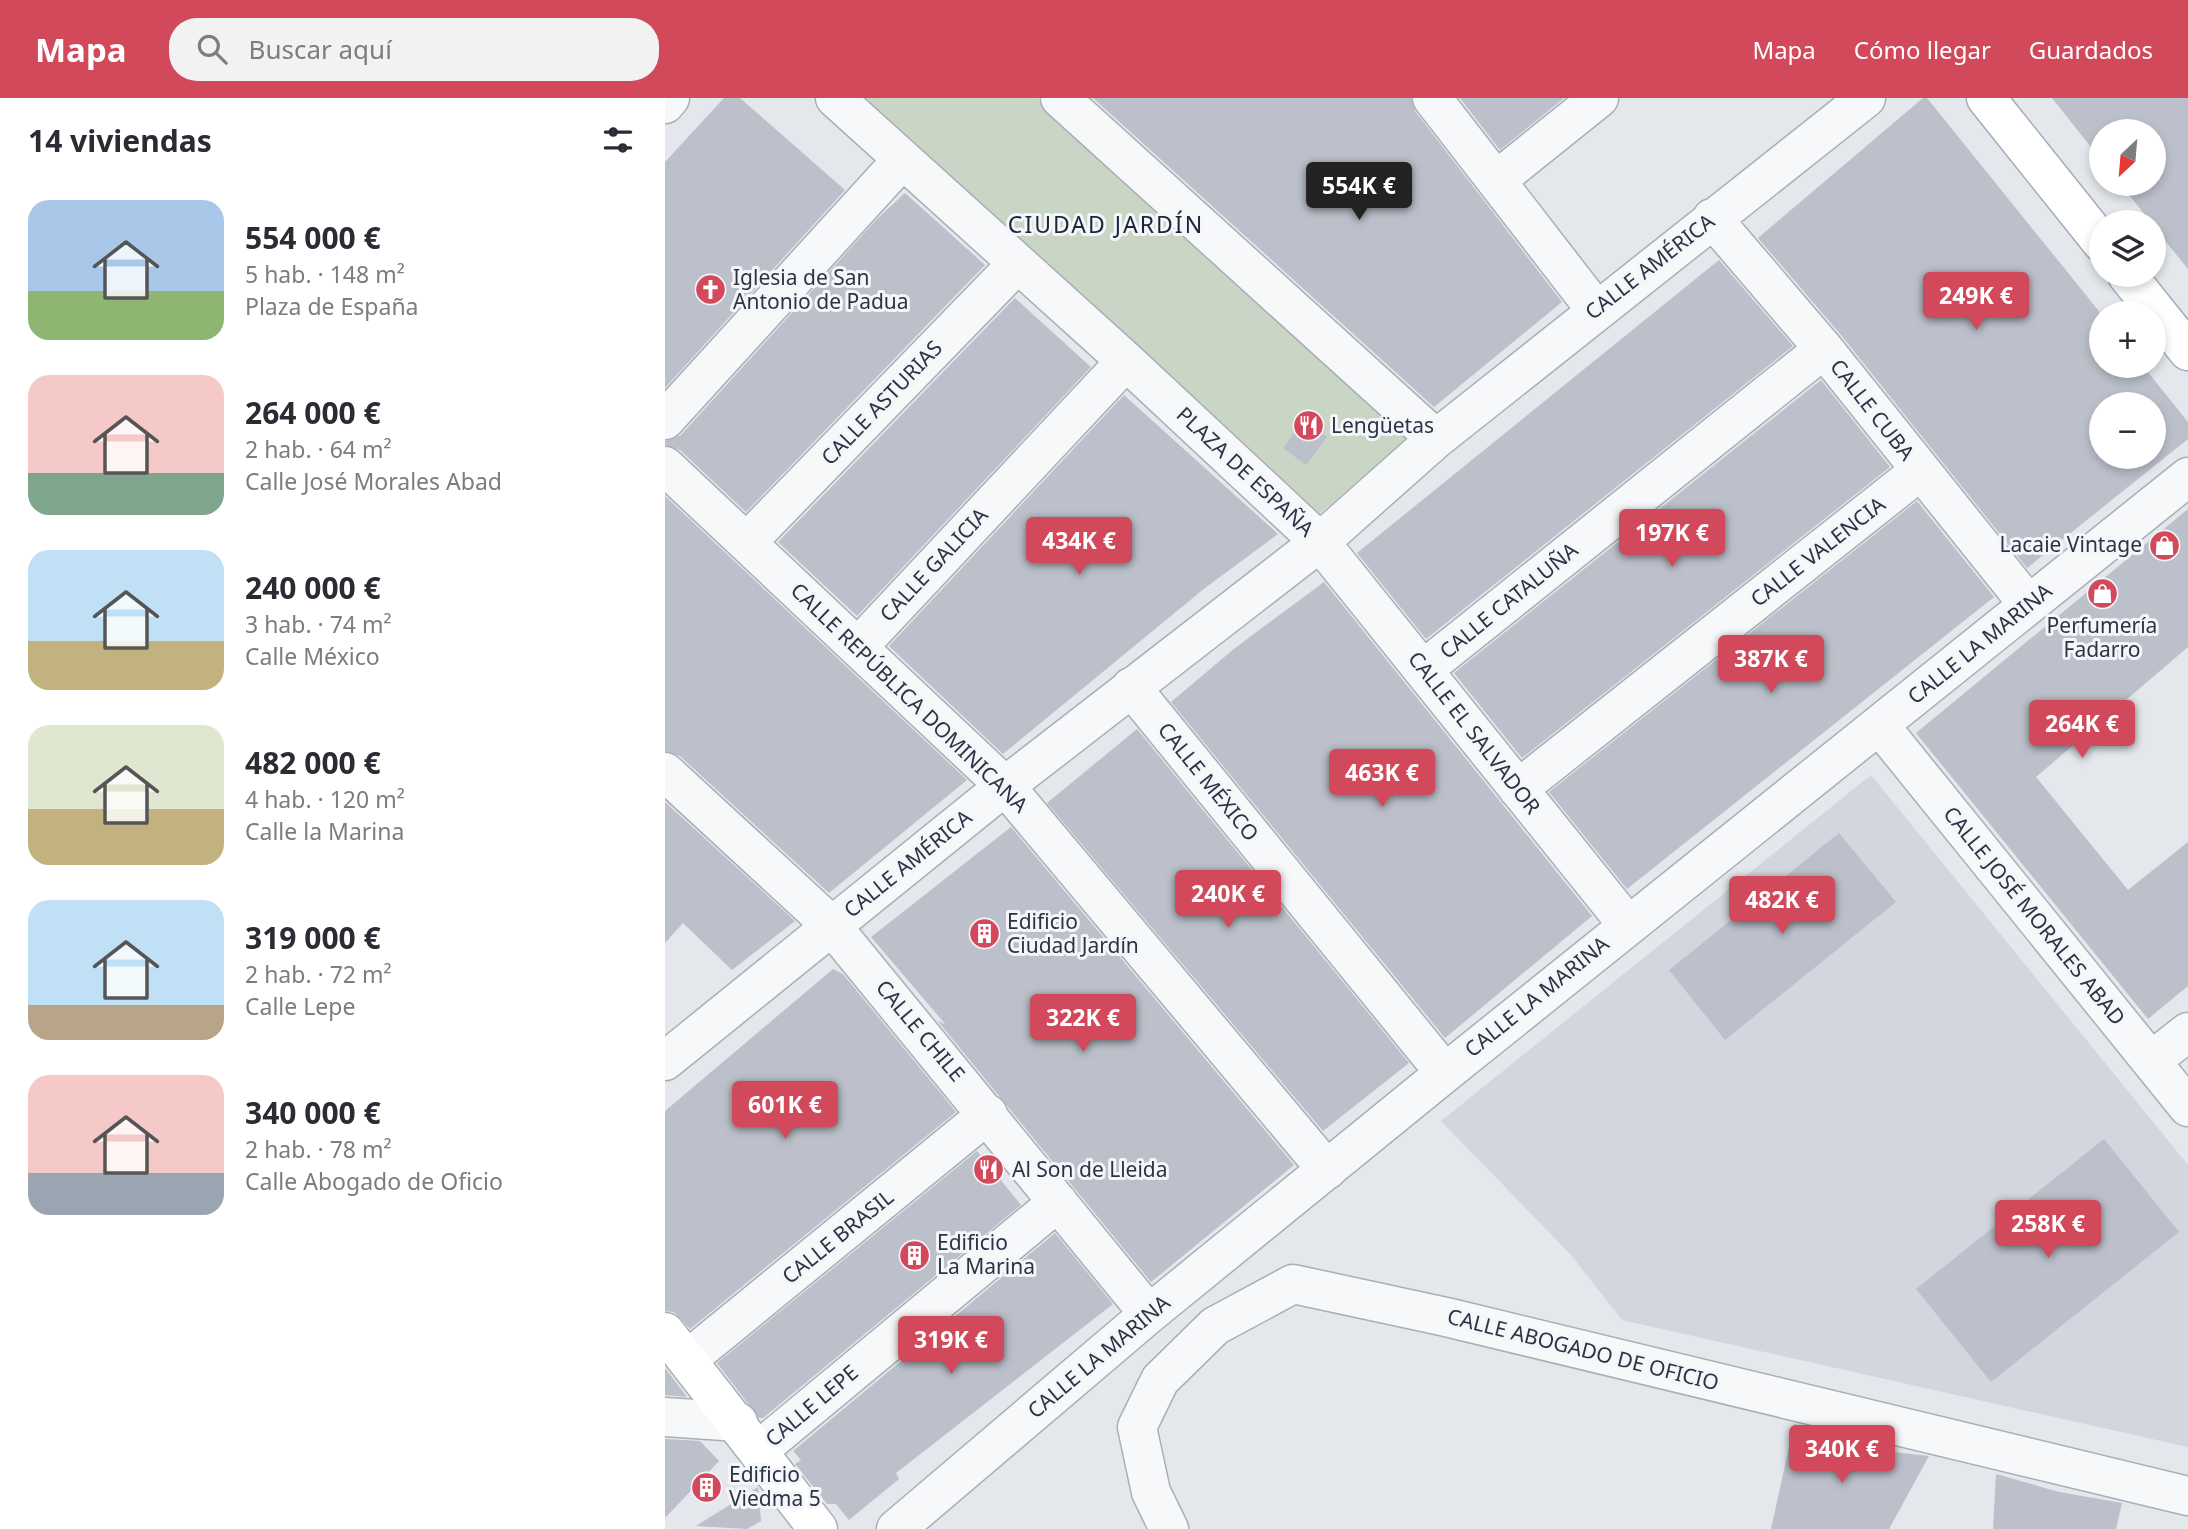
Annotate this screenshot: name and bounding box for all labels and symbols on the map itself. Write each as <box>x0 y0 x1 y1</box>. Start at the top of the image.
north arrow <box>2089 119 2167 196</box>
pin: 554K € <box>1302 162 1416 222</box>
street label: CALLE AMÉRICA <box>1579 207 1720 326</box>
district label: CIUDAD JARDÍN <box>1008 208 1204 240</box>
place label: Iglesia de San Antonio de Padua <box>733 263 909 315</box>
pin: 249K € <box>1919 272 2033 332</box>
church icon: Iglesia de San Antonio de Padua <box>693 273 727 307</box>
street label: CALLE ASTURIAS <box>815 334 948 471</box>
street label: CALLE CUBA <box>1824 353 1922 466</box>
street label: PLAZA DE ESPAÑA <box>1171 400 1321 543</box>
restaurant icon: Lengüetas <box>1291 409 1325 443</box>
place label: Lengüetas <box>1331 411 1434 439</box>
street label: CALLE VALENCIA <box>1744 490 1891 613</box>
street label: CALLE GALICIA <box>873 501 994 627</box>
pin: 197K € <box>1615 510 1729 569</box>
pin: 434K € <box>1022 518 1136 577</box>
shop icon: Lacaie Vintage <box>2148 528 2182 562</box>
place label: Lacaie Vintage <box>2000 530 2142 558</box>
street label: CALLE CATALUÑA <box>1433 535 1584 665</box>
street label: CALLE REPÚBLICA DOMINICANA <box>785 576 1035 819</box>
street label: CALLE LA MARINA <box>1901 576 2058 710</box>
shop icon: Perfumería Fadarro <box>2085 577 2119 611</box>
place label: Perfumería Fadarro <box>2047 611 2157 663</box>
pin: 387K € <box>1714 636 1828 695</box>
street label: CALLE EL SALVADOR <box>1402 645 1547 820</box>
pin: 264K € <box>2025 700 2139 760</box>
street label: CALLE MÉXICO <box>1152 716 1265 847</box>
pin: 463K € <box>1325 750 1439 809</box>
street label: CALLE JOSÉ MORALES ABAD <box>1938 800 2132 1031</box>
street label: CALLE AMÉRICA <box>838 803 978 923</box>
pin: 240K € <box>1171 870 1285 930</box>
pin: 482K € <box>1725 876 1839 936</box>
place label: Edificio Ciudad Jardín <box>1007 907 1139 959</box>
building icon: Edificio Ciudad Jardín <box>967 917 1001 951</box>
street label: CALLE LA MARINA <box>1458 929 1615 1063</box>
street label: CALLE CHILE <box>870 974 971 1087</box>
pin: 322K € <box>1026 995 1140 1054</box>
pin: 601K € <box>728 1082 842 1141</box>
restaurant icon: Al Son de Lleida <box>972 1153 1006 1187</box>
place label: Al Son de Lleida <box>1012 1155 1168 1183</box>
street label: CALLE BRASIL <box>776 1183 899 1290</box>
pin: 258K € <box>1991 1200 2105 1260</box>
place label: Edificio La Marina <box>937 1228 1035 1280</box>
building icon: Edificio La Marina <box>897 1238 931 1272</box>
street label: CALLE LA MARINA <box>1021 1288 1176 1424</box>
street label: CALLE ABOGADO DE OFICIO <box>1445 1302 1722 1396</box>
pin: 319K € <box>894 1316 1008 1376</box>
street label: CALLE LEPE <box>759 1358 864 1452</box>
pin: 340K € <box>1785 1426 1899 1485</box>
place label: Edificio Viedma 5 <box>729 1460 821 1512</box>
building icon: Edificio Viedma 5 <box>689 1470 723 1504</box>

